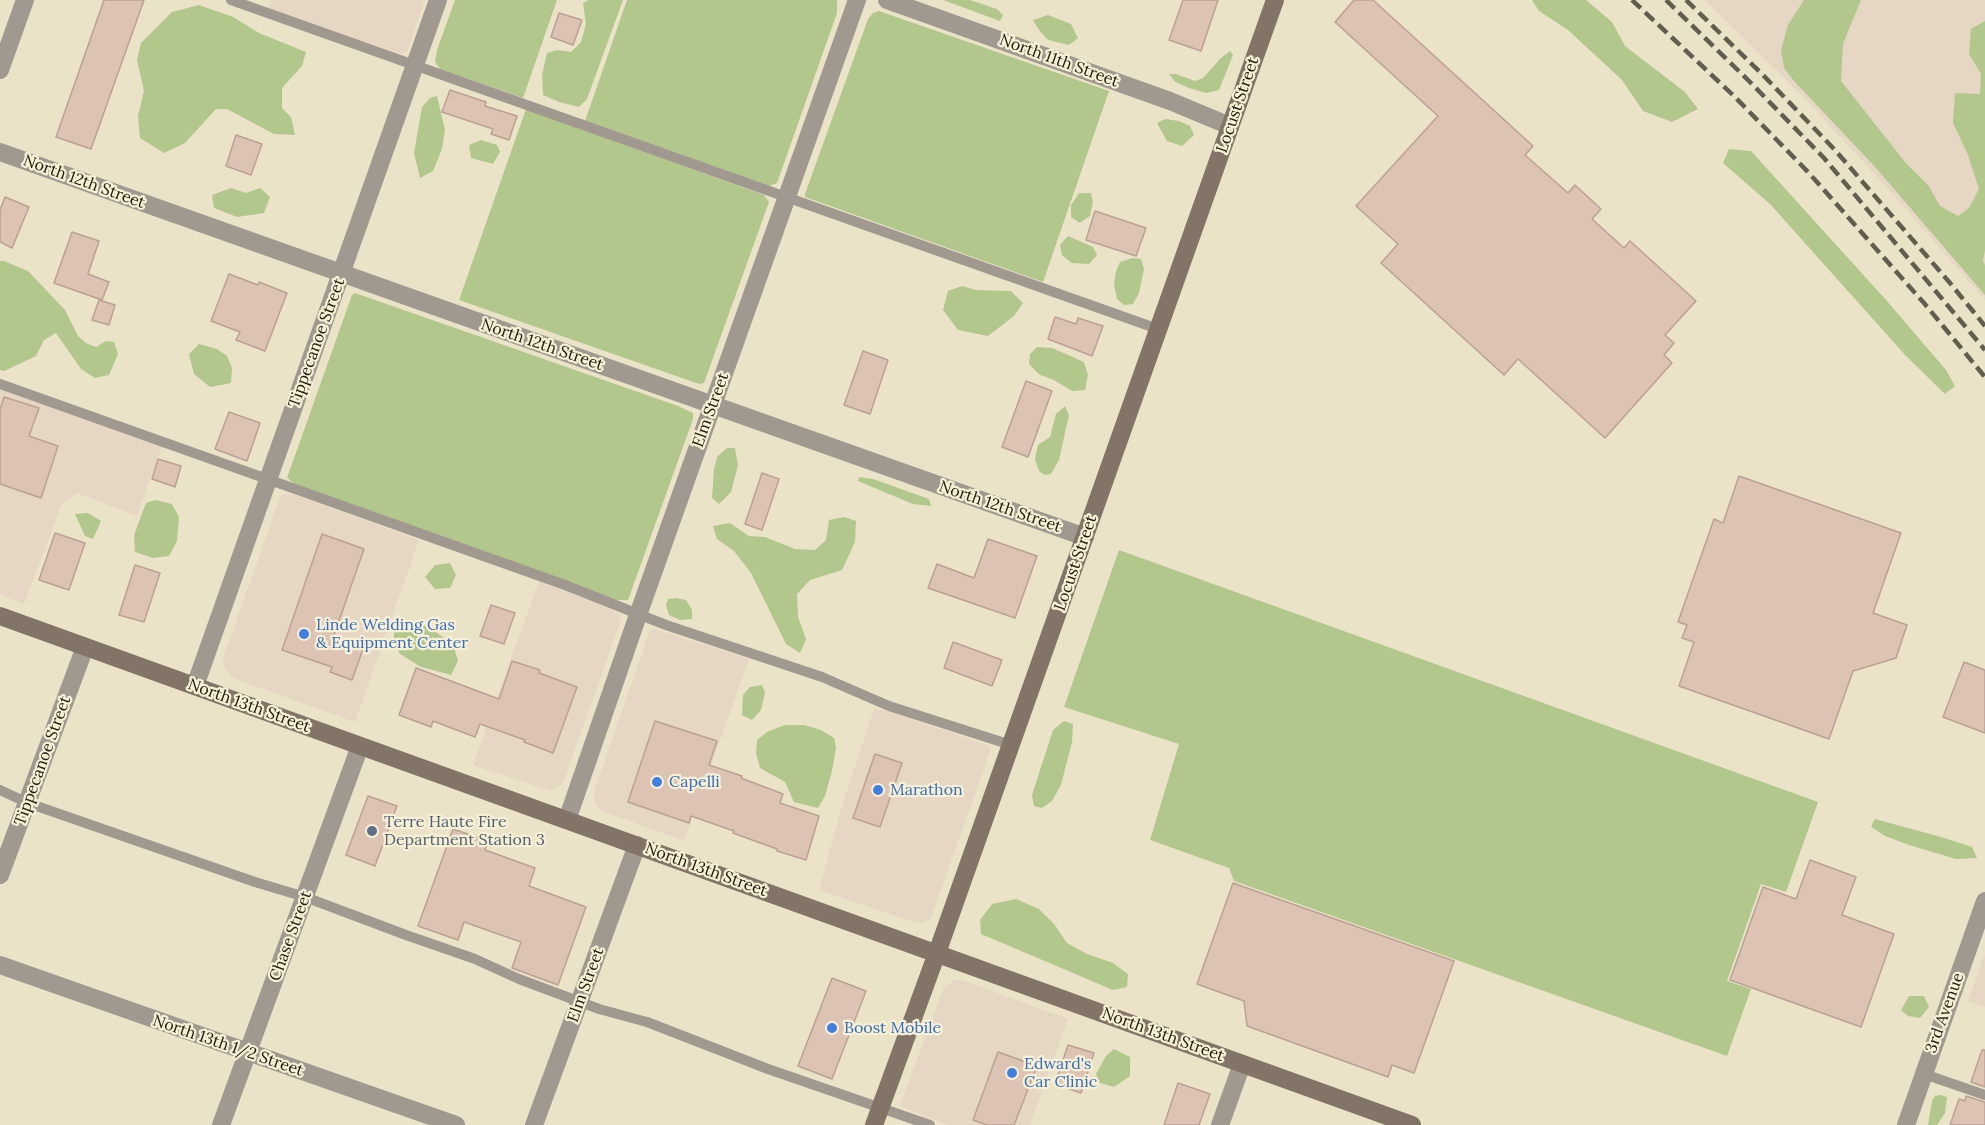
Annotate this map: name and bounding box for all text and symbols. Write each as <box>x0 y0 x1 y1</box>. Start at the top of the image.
street label: North 11th Street <box>997 31 1121 91</box>
street label: Locust Street <box>1213 55 1263 155</box>
street label: North 12th Street <box>20 151 148 213</box>
street label: Tippecanoe Street <box>285 276 349 410</box>
street label: North 12th Street <box>478 315 606 375</box>
street label: Elm Street <box>689 370 733 450</box>
street label: North 12th Street <box>936 477 1064 537</box>
street label: Locust Street <box>1051 513 1101 613</box>
place label: Linde Welding Gas & Equipment Center <box>316 615 468 653</box>
marker: Linde Welding Gas & Equipment Center <box>297 627 311 641</box>
street label: North 13th Street <box>185 675 313 737</box>
street label: Tippecanoe Street <box>11 694 75 828</box>
place label: Capelli <box>669 772 720 792</box>
marker: Capelli <box>650 775 664 789</box>
place label: Marathon <box>890 780 963 800</box>
marker: Marathon <box>871 783 885 797</box>
place label: Terre Haute Fire Department Station 3 <box>384 812 545 850</box>
marker: Terre Haute Fire Department Station 3 <box>365 824 379 838</box>
street label: North 13th Street <box>642 839 770 901</box>
street label: Chase Street <box>266 888 316 984</box>
street label: Elm Street <box>564 945 608 1025</box>
street label: 3rd Avenue <box>1922 970 1968 1056</box>
street label: North 13th Street <box>1099 1004 1227 1066</box>
street label: North 13th 1/2 Street <box>150 1011 306 1081</box>
place label: Boost Mobile <box>844 1018 941 1038</box>
marker: Boost Mobile <box>825 1021 839 1035</box>
place label: Edward's Car Clinic <box>1024 1054 1097 1092</box>
marker: Edward's Car Clinic <box>1005 1066 1019 1080</box>

